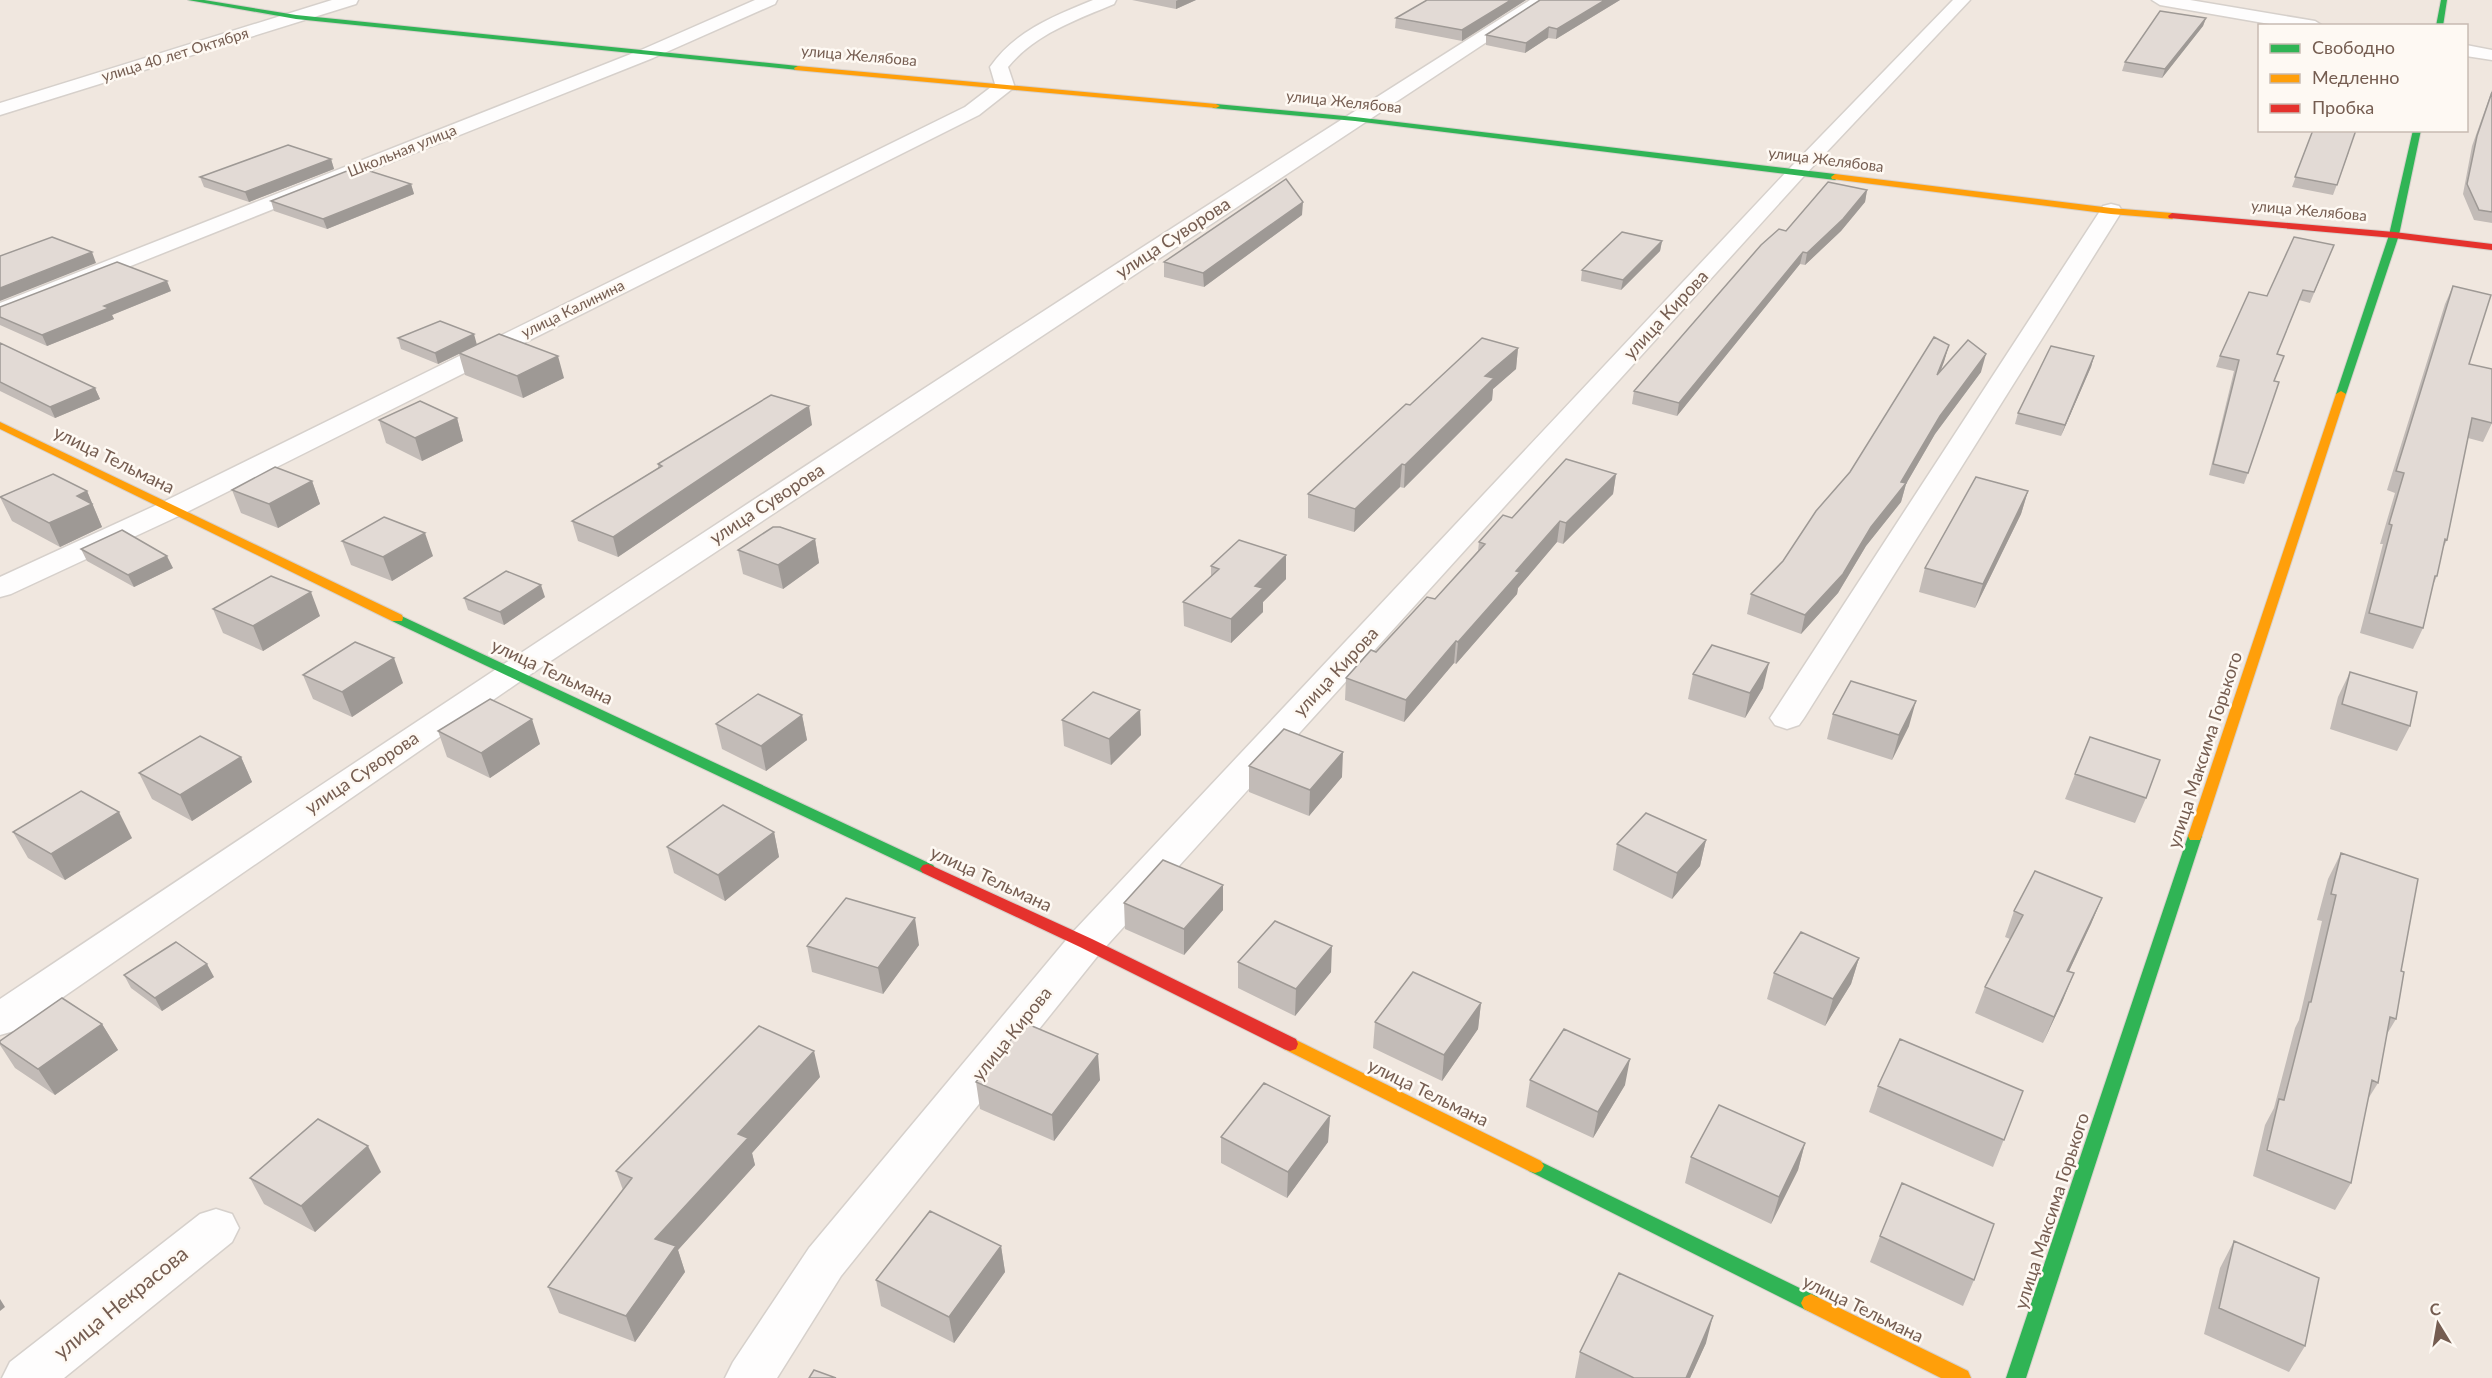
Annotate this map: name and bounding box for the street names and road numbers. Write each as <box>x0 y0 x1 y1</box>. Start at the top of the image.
street label: улица 40 лет Октября <box>99 23 250 85</box>
street label: улица Желябова <box>800 41 918 69</box>
street label: улица Желябова <box>1285 86 1403 116</box>
street label: Школьная улица <box>345 120 459 180</box>
street label: улица Желябова <box>1767 143 1885 175</box>
street label: улица Суворова <box>1111 192 1234 282</box>
street label: улица Желябова <box>2250 196 2368 224</box>
street label: улица Кирова <box>1618 265 1712 364</box>
street label: улица Калинина <box>518 275 627 341</box>
street label: улица Тельмана <box>50 420 178 498</box>
street label: улица Суворова <box>705 458 828 548</box>
street label: улица Кирова <box>1288 622 1382 721</box>
street label: улица Тельмана <box>488 633 617 709</box>
street label: улица Максима Горького <box>2162 649 2246 851</box>
street label: улица Суворова <box>301 726 422 818</box>
street label: улица Тельмана <box>927 840 1056 916</box>
street label: улица Кирова <box>967 982 1056 1085</box>
street label: улица Тельмана <box>1364 1053 1492 1131</box>
street label: улица Максима Горького <box>2009 1110 2093 1312</box>
street label: улица Некрасова <box>48 1240 192 1364</box>
street label: улица Тельмана <box>1799 1269 1927 1347</box>

